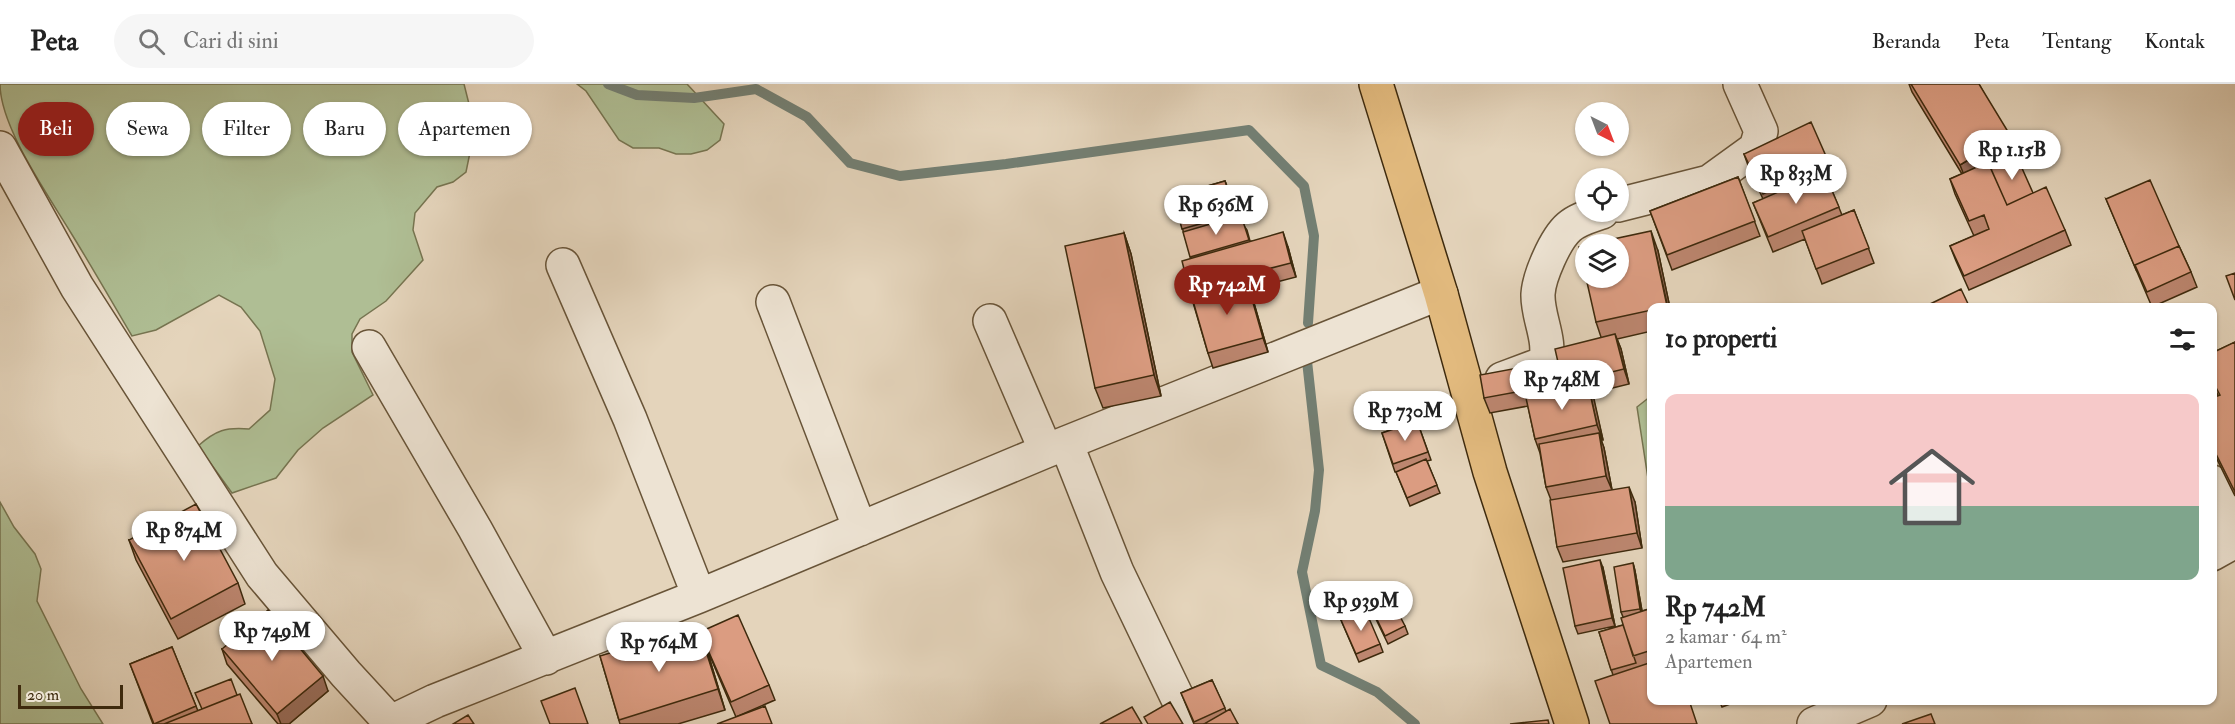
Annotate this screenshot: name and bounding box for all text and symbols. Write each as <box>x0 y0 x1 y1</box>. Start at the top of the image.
search box <box>114 14 534 68</box>
text: Peta <box>30 24 78 59</box>
icon: search <box>135 25 168 58</box>
text: Cari di sini <box>183 27 279 55</box>
text: Beranda <box>1872 28 1940 55</box>
text: Peta <box>1973 28 2009 55</box>
text: Tentang <box>2042 28 2111 55</box>
text: Kontak <box>2144 28 2205 55</box>
chip: Beli <box>18 102 94 156</box>
chip: Sewa <box>106 102 190 156</box>
chip: Filter <box>202 102 291 156</box>
chip: Baru <box>303 102 386 156</box>
chip: Apartemen <box>398 102 532 156</box>
north arrow <box>1575 102 1629 156</box>
map controls <box>1575 102 1629 288</box>
pin: Rp 1.15B <box>1950 130 2074 181</box>
text: Rp 1.15B <box>1978 137 2046 162</box>
pin: Rp 833M <box>1741 154 1851 205</box>
text: Rp 833M <box>1760 161 1832 186</box>
button: locate <box>1575 168 1629 222</box>
pin: Rp 636M <box>1161 185 1271 236</box>
text: Rp 636M <box>1178 192 1254 217</box>
button: layers <box>1575 234 1629 288</box>
pin: Rp 742M <box>1172 265 1282 316</box>
text: Rp 742M <box>1188 272 1266 297</box>
text: 10 properti <box>1665 323 1777 355</box>
icon: filters <box>2166 323 2199 356</box>
pin: Rp 748M <box>1507 360 1617 411</box>
text: Rp 748M <box>1524 367 1600 392</box>
pin: Rp 730M <box>1350 391 1460 442</box>
text: Rp 730M <box>1367 398 1443 423</box>
icon: home <box>1878 433 1986 541</box>
pin: Rp 874M <box>129 511 239 562</box>
text: Rp 874M <box>146 518 222 543</box>
pin: Rp 939M <box>1306 581 1416 632</box>
text: Rp 939M <box>1323 588 1399 613</box>
text: Rp 742M <box>1665 592 1766 624</box>
pin: Rp 749M <box>217 611 327 662</box>
text: Rp 749M <box>233 618 311 643</box>
pin: Rp 764M <box>604 622 714 673</box>
text: 2 kamar · 64 m² <box>1665 624 1787 649</box>
text: Rp 764M <box>620 629 698 654</box>
text: Apartemen <box>1665 649 1752 674</box>
scale bar <box>18 682 123 710</box>
text: 20 m <box>27 685 59 705</box>

